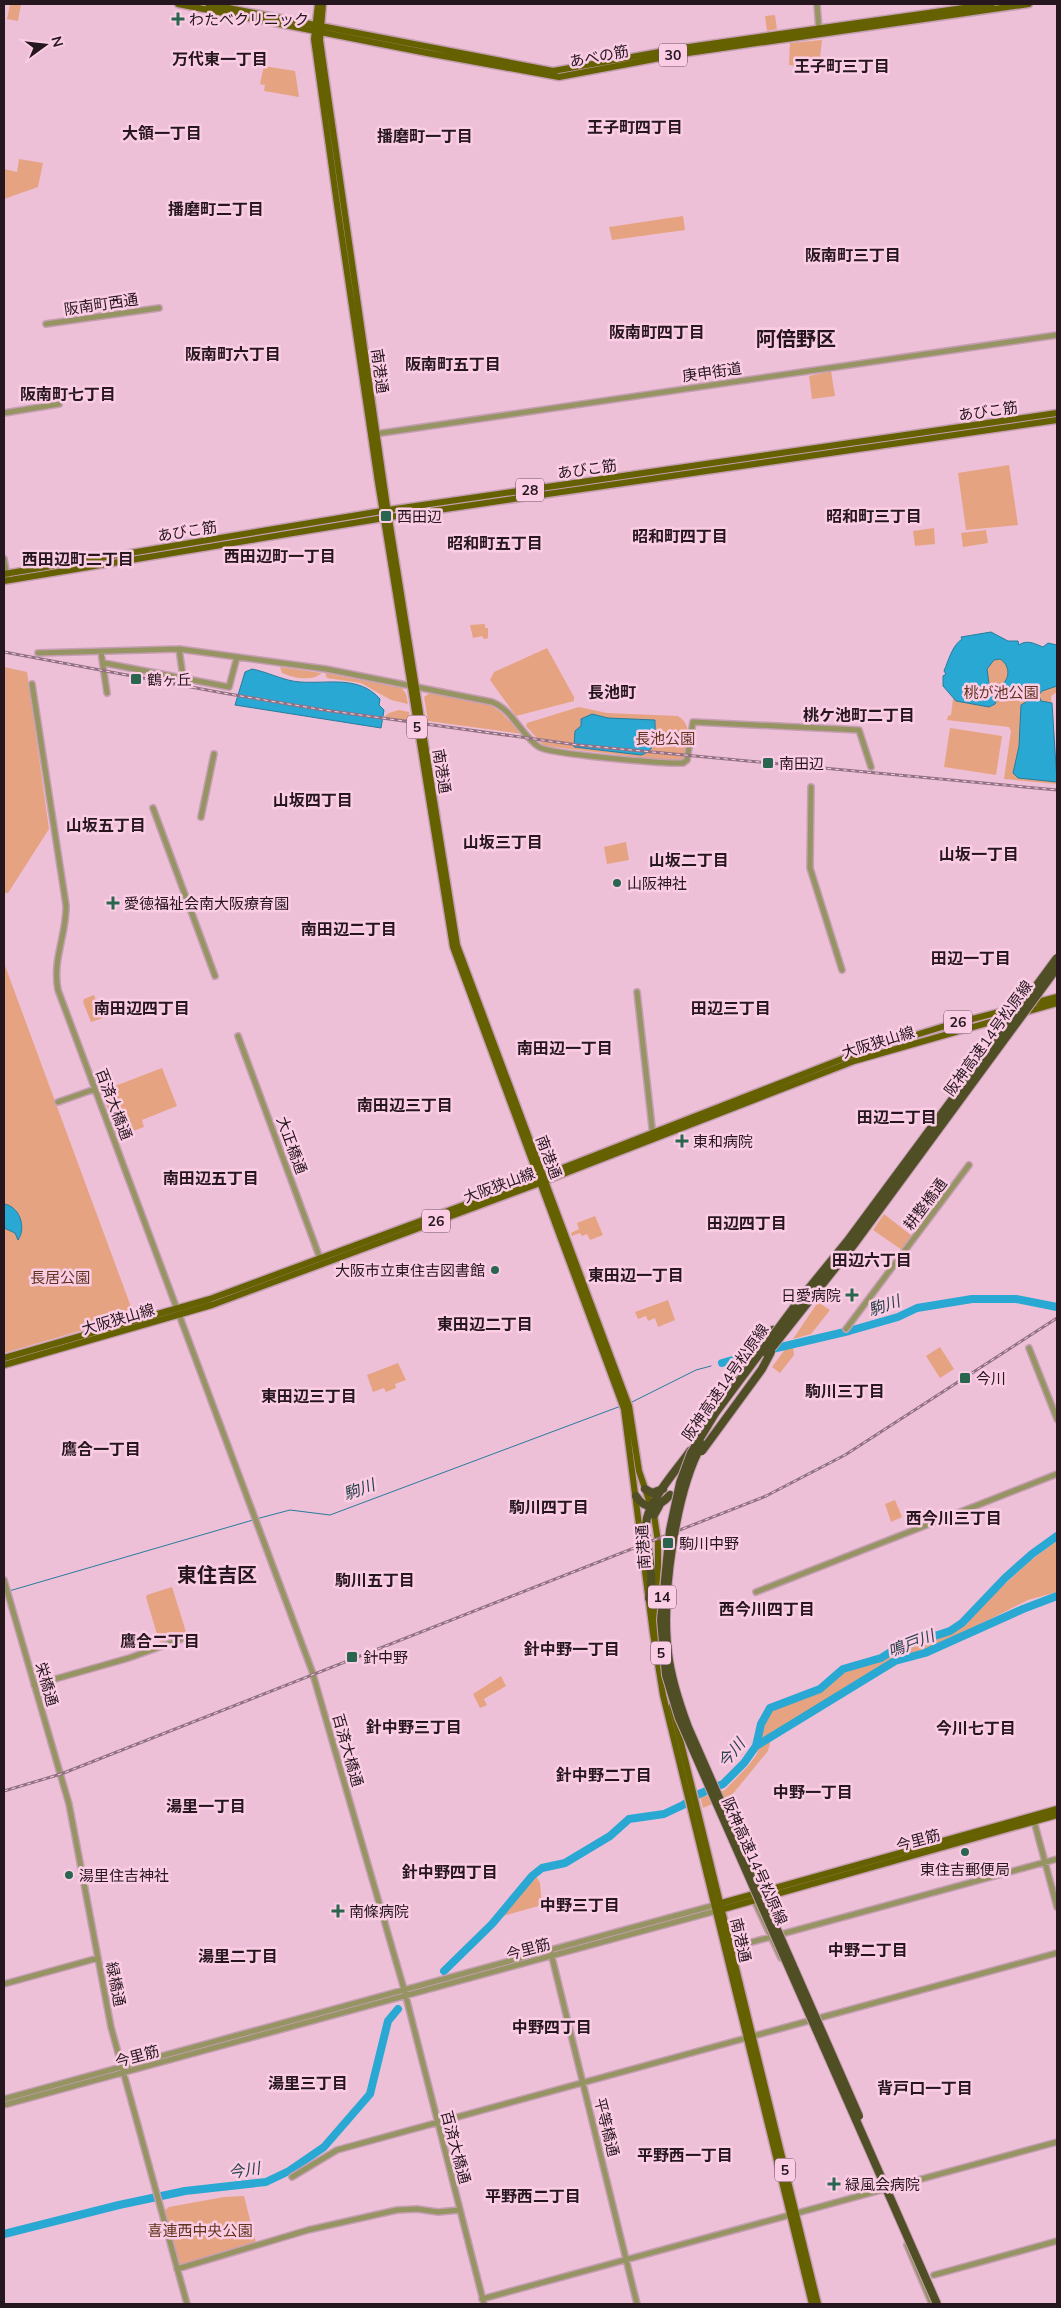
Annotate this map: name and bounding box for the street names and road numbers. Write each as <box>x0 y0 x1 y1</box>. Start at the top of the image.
street label: あべの筋 <box>568 41 630 71</box>
road number: 30 <box>659 44 687 66</box>
street label: 阪南町西通 <box>63 289 139 319</box>
street label: 南港通 <box>367 347 393 395</box>
street label: 庚申街道 <box>681 358 743 386</box>
street label: あびこ筋 <box>957 397 1019 425</box>
street label: あびこ筋 <box>556 455 618 483</box>
road number: 28 <box>516 478 544 502</box>
street label: あびこ筋 <box>156 517 218 545</box>
road number: 5 <box>407 716 427 739</box>
street label: 南港通 <box>429 747 455 795</box>
street label: 阪神高速14号松原線 <box>940 977 1036 1099</box>
road number: 26 <box>944 1010 972 1034</box>
street label: 大阪狭山線 <box>839 1022 917 1062</box>
street label: 百済大橋通 <box>92 1066 136 1142</box>
street label: 大正橋通 <box>273 1114 311 1176</box>
street label: 南港通 <box>532 1133 566 1181</box>
street label: 大阪狭山線 <box>461 1163 537 1207</box>
street label: 耕整橋通 <box>899 1174 951 1234</box>
road number: 26 <box>422 1210 450 1232</box>
street label: 大阪狭山線 <box>79 1300 157 1338</box>
street label: 阪神高速14号松原線 <box>678 1320 772 1444</box>
street label: 南港通 <box>632 1524 654 1570</box>
road number: 14 <box>648 1585 676 1608</box>
road number: 5 <box>651 1642 671 1665</box>
street label: 栄橋通 <box>32 1660 62 1708</box>
street label: 百済大橋通 <box>329 1711 367 1789</box>
street label: 阪神高速14号松原線 <box>718 1794 792 1928</box>
street label: 今里筋 <box>894 1825 942 1855</box>
street label: 南港通 <box>727 1916 755 1964</box>
street label: 今里筋 <box>504 1934 552 1964</box>
street label: 緑橋通 <box>102 1960 130 2008</box>
street label: 今里筋 <box>113 2041 161 2071</box>
street label: 平等橋通 <box>591 2096 623 2158</box>
street label: 百済大橋通 <box>437 2108 475 2186</box>
road number: 5 <box>775 2158 795 2182</box>

